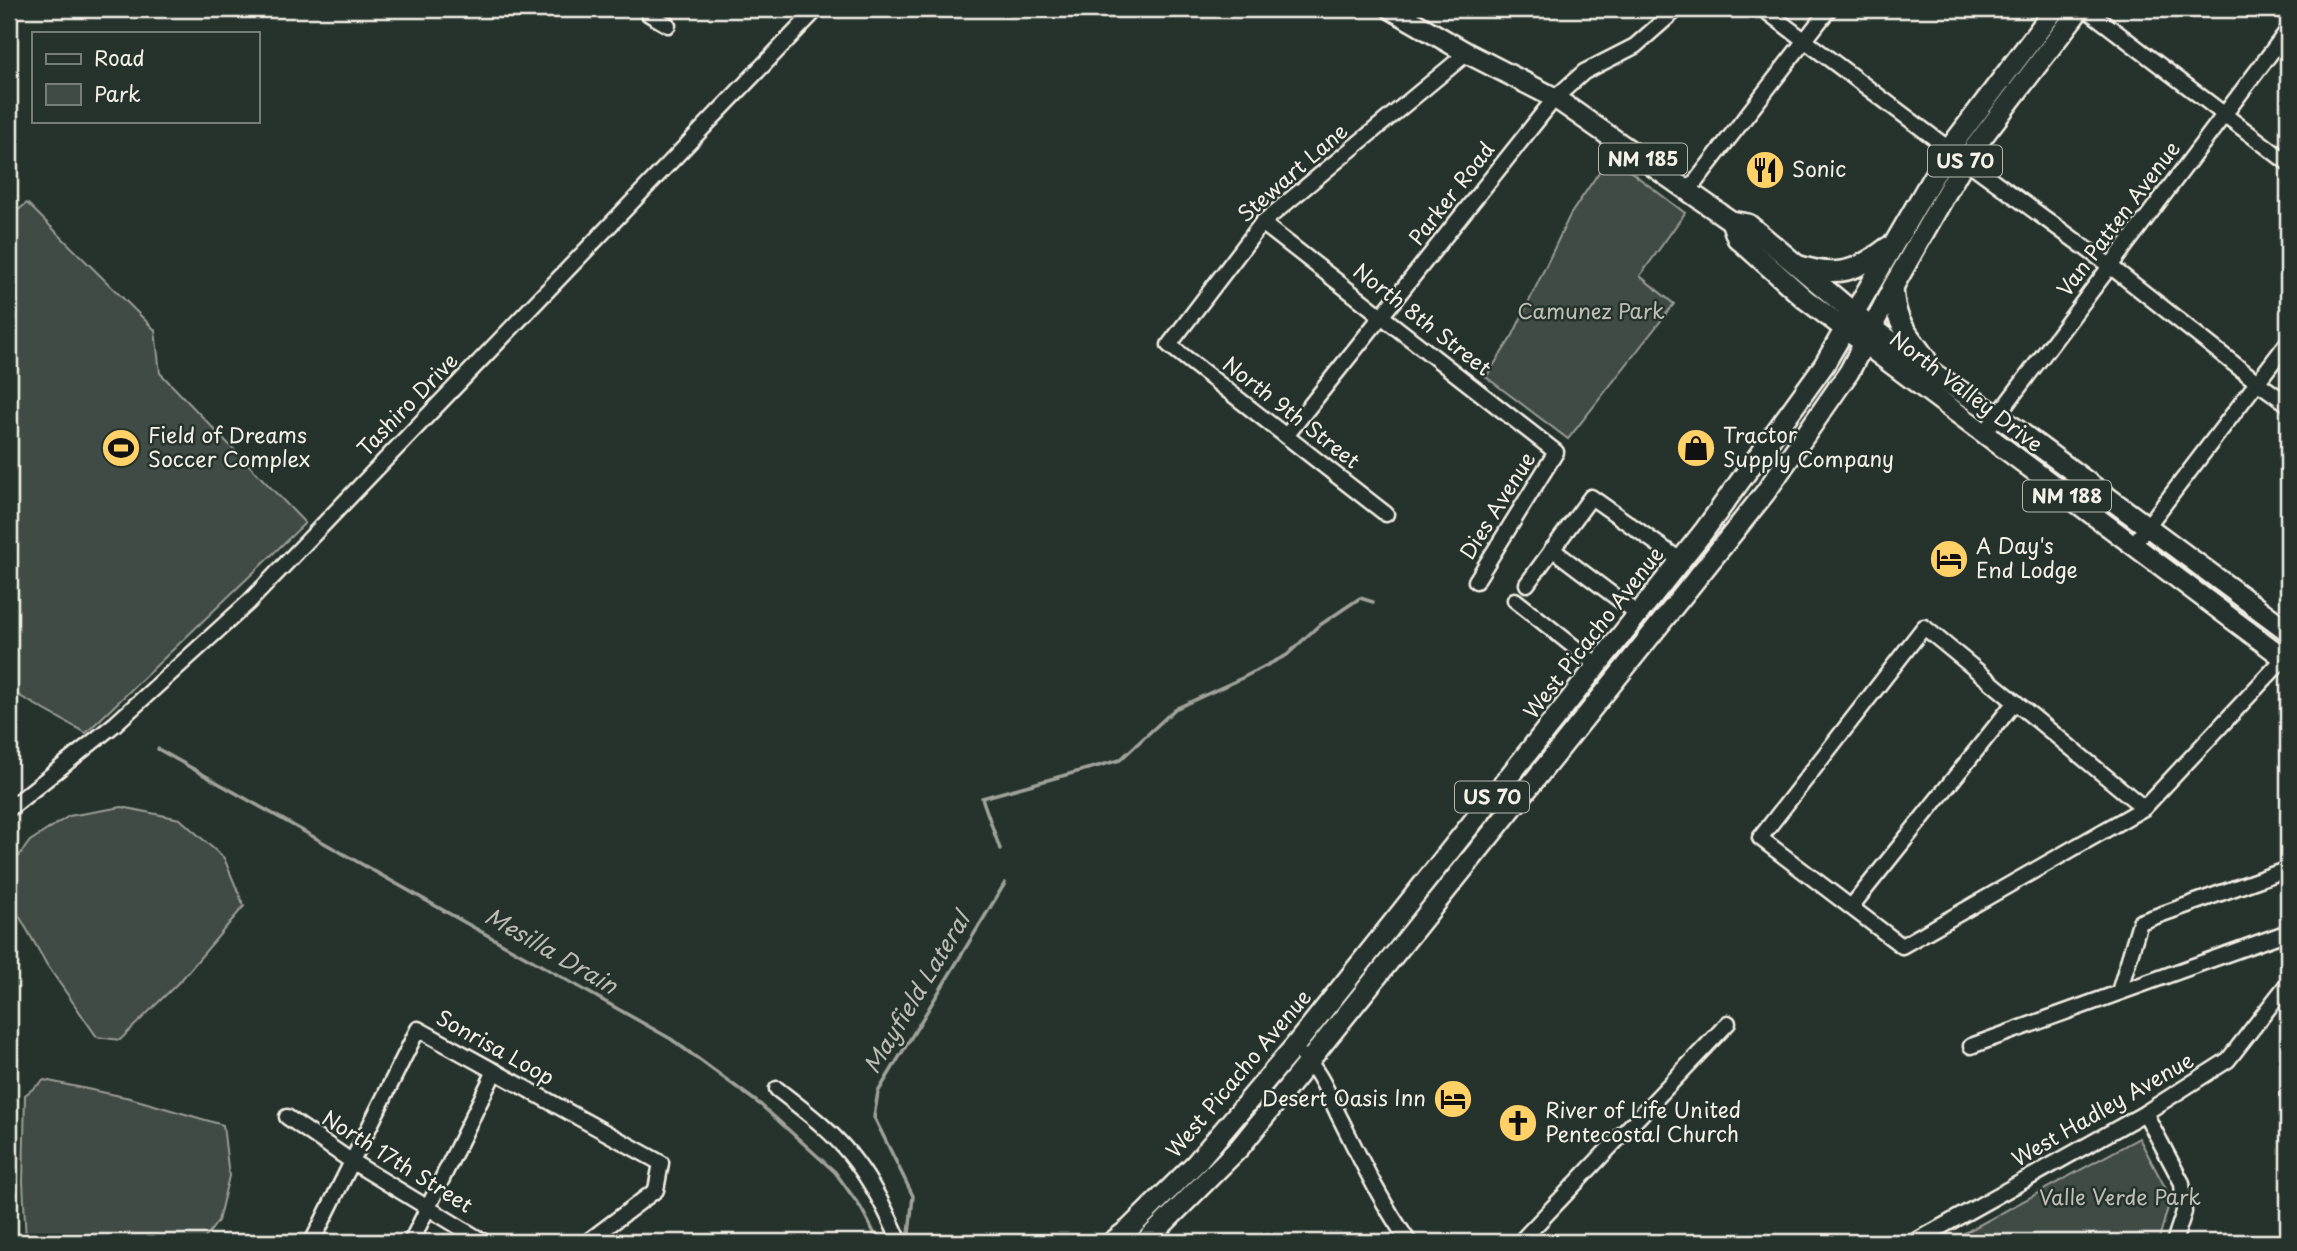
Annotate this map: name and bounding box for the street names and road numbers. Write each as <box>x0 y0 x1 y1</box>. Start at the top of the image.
street label: Stewart Lane <box>1229 114 1354 229</box>
street label: Van Patten Avenue <box>2048 133 2187 302</box>
street label: Parker Road <box>1400 134 1501 251</box>
road number: NM 185 <box>1599 144 1687 174</box>
road number: US 70 <box>1928 146 2002 176</box>
street label: North 8th Street <box>1347 254 1499 383</box>
street label: North Valley Drive <box>1884 322 2051 459</box>
street label: Tashiro Drive <box>349 344 464 463</box>
street label: North 9th Street <box>1217 348 1368 475</box>
street label: Dies Avenue <box>1451 445 1542 565</box>
road number: NM 188 <box>2023 481 2111 512</box>
street label: West Picacho Avenue <box>1515 539 1670 725</box>
road number: US 70 <box>1455 782 1529 812</box>
street label: West Picacho Avenue <box>1157 981 1318 1164</box>
street label: Sonrisa Loop <box>431 1001 561 1092</box>
street label: West Hadley Avenue <box>2005 1043 2199 1173</box>
street label: North 17th Street <box>316 1101 480 1220</box>

